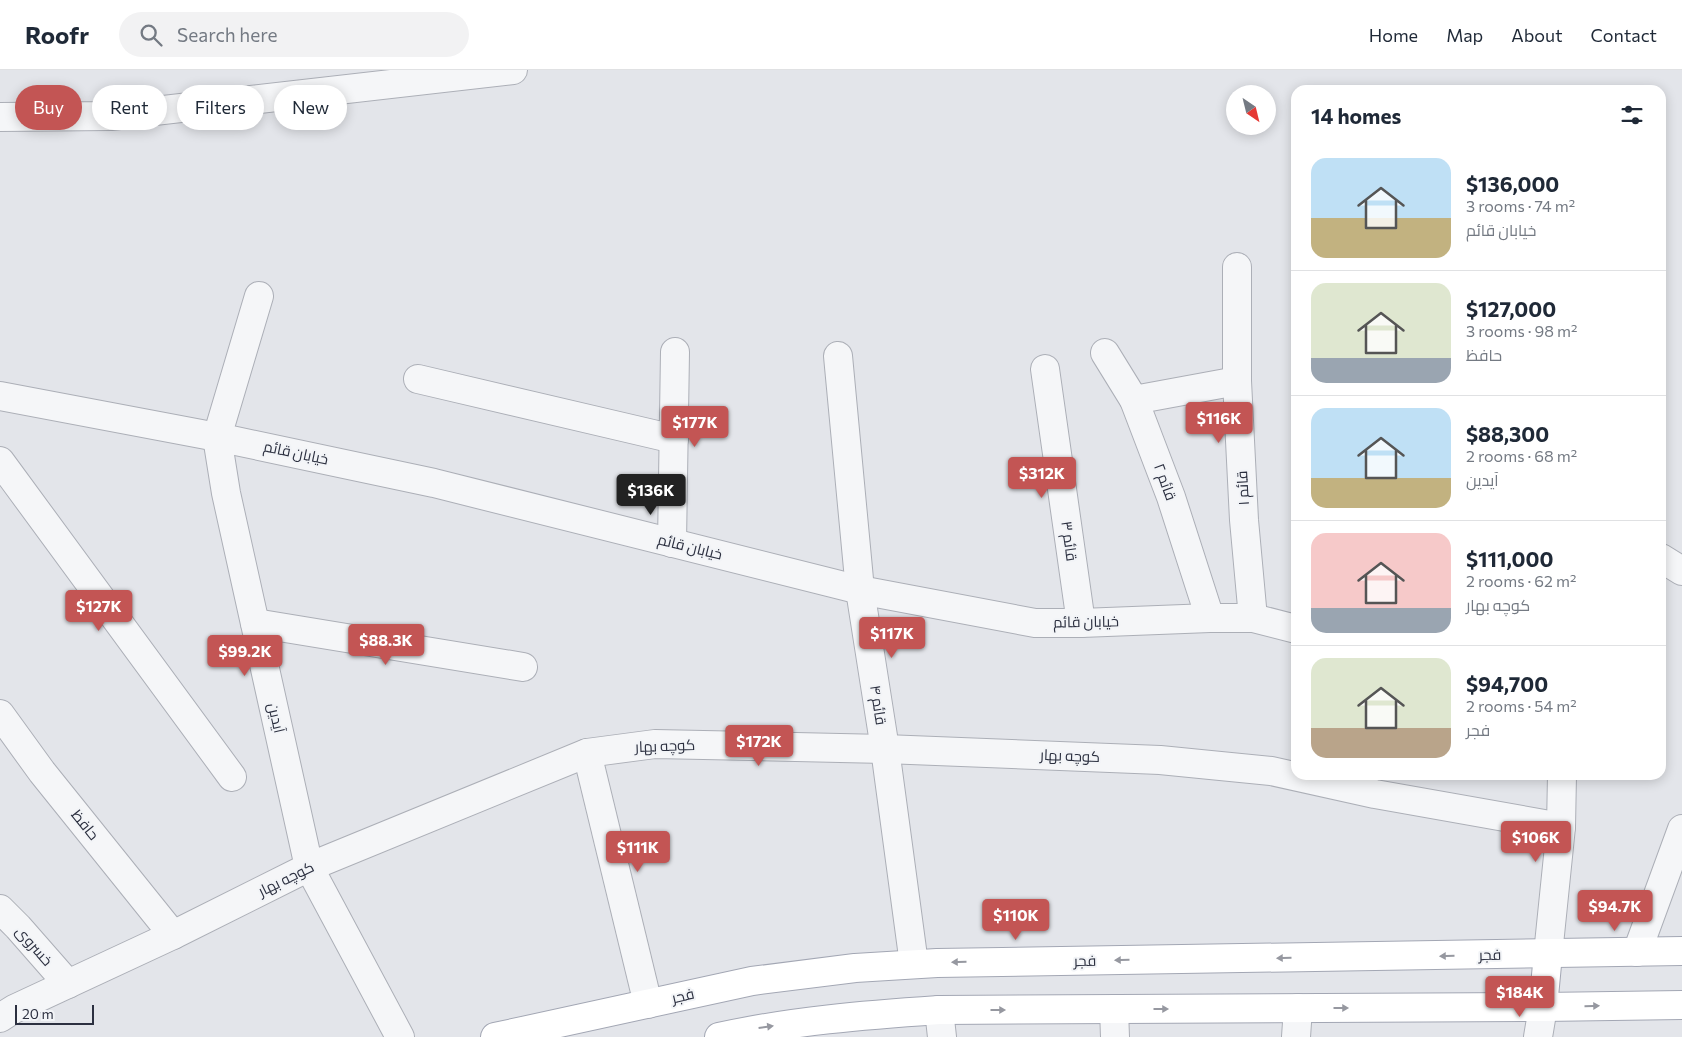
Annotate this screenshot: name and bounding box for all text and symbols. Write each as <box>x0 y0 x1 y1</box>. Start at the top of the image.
search box <box>119 12 469 57</box>
text: Roofr <box>25 20 89 49</box>
icon: search <box>137 21 165 49</box>
text: Search here <box>177 23 278 46</box>
text: Home <box>1369 24 1418 46</box>
text: Map <box>1446 24 1483 46</box>
text: About <box>1511 24 1563 46</box>
text: Contact <box>1591 24 1657 46</box>
chip: Buy <box>15 85 82 130</box>
chip: Rent <box>92 85 167 130</box>
chip: Filters <box>177 85 264 130</box>
chip: New <box>274 85 347 130</box>
north arrow <box>1226 85 1276 135</box>
map controls <box>1226 85 1276 135</box>
icon: filters <box>1618 101 1646 129</box>
text: 14 homes <box>1311 103 1401 128</box>
text: $136,000 <box>1466 171 1559 196</box>
icon: home <box>1351 178 1411 238</box>
text: 3 rooms · 74 m² <box>1466 196 1575 215</box>
text: خیابان قائم <box>1466 220 1536 239</box>
text: $127,000 <box>1466 296 1556 321</box>
icon: home <box>1351 303 1411 363</box>
text: 3 rooms · 98 m² <box>1466 321 1577 340</box>
text: حافظ <box>1466 345 1502 364</box>
pin: $116K <box>1184 402 1254 444</box>
pin: $177K <box>660 406 730 448</box>
text: $116K <box>1197 408 1241 427</box>
text: $177K <box>672 412 718 431</box>
text: $88,300 <box>1466 421 1549 446</box>
icon: home <box>1351 428 1411 488</box>
street label: خیابان قائم <box>262 436 330 470</box>
text: 2 rooms · 68 m² <box>1466 446 1577 465</box>
pin: $312K <box>1007 456 1077 499</box>
street label: قائم ۲ <box>1149 461 1181 503</box>
text: $312K <box>1019 463 1065 482</box>
street label: قائم ۱ <box>1232 470 1254 506</box>
text: آیدین <box>1466 470 1499 489</box>
pin: $136K <box>616 474 686 516</box>
text: $136K <box>628 480 674 499</box>
street label: قائم ۳ <box>1056 520 1082 562</box>
street label: خیابان قائم <box>656 529 724 565</box>
text: $111,000 <box>1466 546 1553 571</box>
icon: home <box>1351 553 1411 613</box>
text: 2 rooms · 62 m² <box>1466 571 1576 590</box>
pin: $127K <box>64 590 134 632</box>
text: کوچه بهار <box>1466 595 1530 614</box>
text: $127K <box>76 596 122 615</box>
street label: خیابان قائم <box>1053 611 1119 633</box>
pin: $117K <box>857 616 927 659</box>
text: $117K <box>870 623 914 642</box>
pin: $88.3K <box>345 624 427 666</box>
text: $88.3K <box>359 630 413 649</box>
pin: $99.2K <box>204 634 286 677</box>
text: $99.2K <box>218 641 272 660</box>
text: $94,700 <box>1466 671 1548 696</box>
icon: home <box>1351 678 1411 738</box>
street label: قائم ۴ <box>865 684 891 726</box>
text: 2 rooms · 54 m² <box>1466 696 1577 715</box>
street label: آیدین <box>263 701 289 735</box>
text: فجر <box>1466 720 1490 739</box>
pin: $172K <box>724 724 794 767</box>
text: $172K <box>736 731 782 750</box>
street label: کوچه بهار <box>634 735 695 757</box>
street label: کوچه بهار <box>1039 745 1100 767</box>
street label: حافظ <box>68 806 103 843</box>
pin: $106K <box>1501 820 1571 863</box>
text: $106K <box>1512 827 1560 846</box>
pin: $111K <box>603 830 673 873</box>
text: $111K <box>617 837 659 856</box>
street label: کوچه بهار <box>254 857 317 902</box>
pin: $94.7K <box>1574 890 1656 932</box>
text: $94.7K <box>1589 896 1641 915</box>
pin: $110K <box>981 898 1051 941</box>
text: $110K <box>993 905 1039 924</box>
street label: خسروی <box>11 922 57 970</box>
street label: فجر <box>1477 945 1501 964</box>
street label: فجر <box>1072 951 1096 970</box>
one-way arrow <box>1439 952 1455 960</box>
one-way arrow <box>1276 954 1292 962</box>
one-way arrow <box>1114 956 1130 964</box>
one-way arrow <box>951 959 967 967</box>
pin: $184K <box>1485 976 1555 1018</box>
text: $184K <box>1496 982 1544 1001</box>
street label: فجر <box>669 984 696 1008</box>
scale bar <box>15 1002 94 1025</box>
one-way arrow <box>1584 1002 1600 1010</box>
one-way arrow <box>1333 1004 1349 1012</box>
text: 20 m <box>22 1005 54 1022</box>
one-way arrow <box>1153 1005 1169 1013</box>
one-way arrow <box>990 1006 1006 1014</box>
one-way arrow <box>759 1023 775 1031</box>

